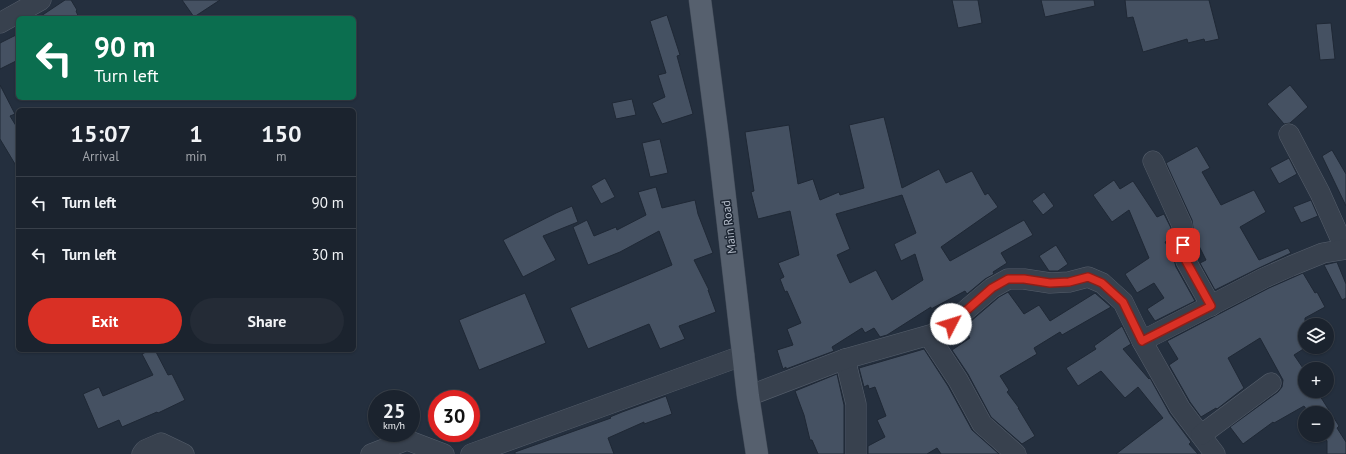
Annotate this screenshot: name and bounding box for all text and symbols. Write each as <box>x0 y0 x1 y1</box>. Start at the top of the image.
text: 90 m <box>94 28 155 65</box>
icon: left <box>28 32 80 84</box>
text: Turn left <box>94 64 159 87</box>
text: 15:07 <box>70 118 131 149</box>
text: 1 <box>189 118 203 149</box>
text: 150 <box>261 118 302 149</box>
text: Arrival <box>83 148 119 165</box>
text: min <box>185 148 207 165</box>
text: m <box>276 148 287 165</box>
icon: left <box>28 192 50 214</box>
text: Turn left <box>62 193 116 212</box>
text: 90 m <box>311 193 344 212</box>
street label: Main Road <box>718 199 739 255</box>
pin <box>1166 228 1200 262</box>
icon: arrive <box>1172 234 1194 256</box>
icon: left <box>28 244 50 266</box>
text: Turn left <box>62 245 116 264</box>
text: 30 m <box>311 245 344 264</box>
button: Exit <box>28 298 182 344</box>
button: Share <box>190 298 344 344</box>
position arrow <box>930 303 972 345</box>
map controls <box>1298 318 1334 442</box>
button: layers <box>1298 318 1334 354</box>
button: + <box>1298 362 1334 398</box>
speed limit sign: 30 <box>428 390 480 442</box>
text: 25 <box>383 398 405 424</box>
button: − <box>1298 406 1334 442</box>
text: km/h <box>383 419 405 432</box>

